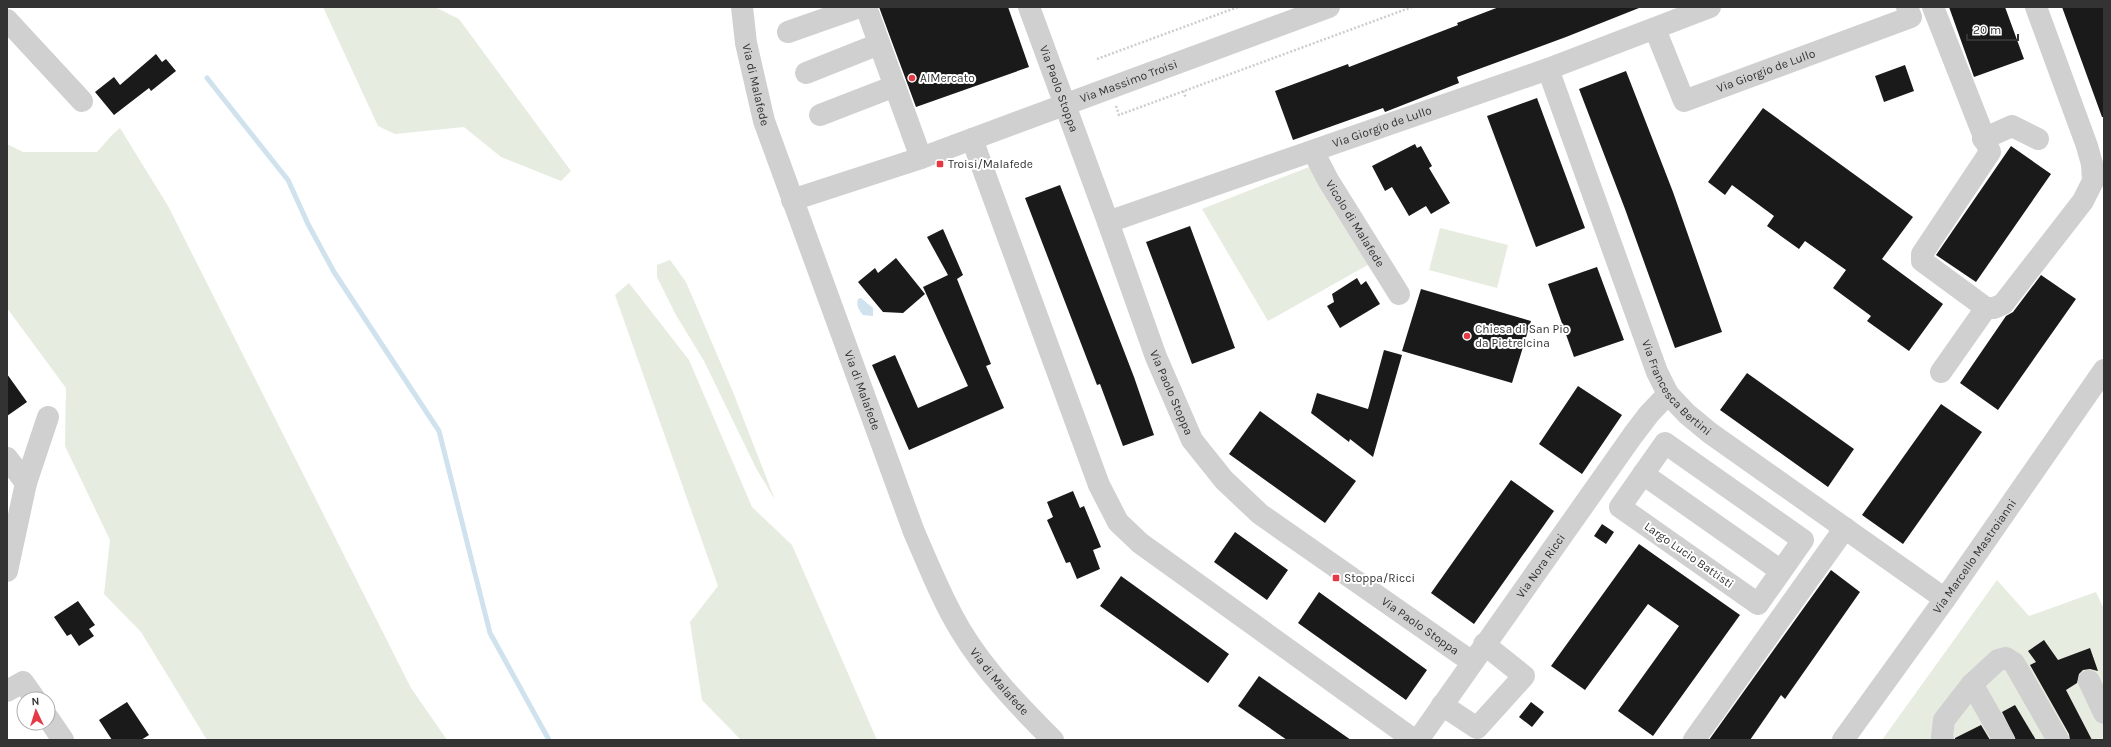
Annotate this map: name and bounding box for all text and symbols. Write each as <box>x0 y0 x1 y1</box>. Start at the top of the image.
scale bar <box>1967 16 2018 42</box>
text: 20 m <box>1973 23 2001 37</box>
street label: Via di Malafede <box>739 42 772 128</box>
street label: Via Paolo Stoppa <box>1037 43 1081 134</box>
street label: Via Giorgio de Lullo <box>1715 46 1817 95</box>
street label: Via Massimo Troisi <box>1078 57 1179 106</box>
place label: AlMercato <box>920 71 975 85</box>
marker: AlMercato <box>907 73 917 83</box>
street label: Via Giorgio de Lullo <box>1330 103 1433 150</box>
place label: Troisi/Malafede <box>948 157 1033 171</box>
marker: Troisi/Malafede <box>935 159 945 169</box>
street label: Vicolo di Malafede <box>1323 178 1387 270</box>
place label: Chiesa di San Pio da Pietrelcina <box>1475 322 1569 350</box>
marker: Chiesa di San Pio da Pietrelcina <box>1462 331 1472 341</box>
street label: Via Francesca Bertini <box>1639 338 1714 438</box>
street label: Via Paolo Stoppa <box>1147 348 1196 437</box>
street label: Via di Malafede <box>841 349 883 432</box>
street label: Via Marcello Mastroianni <box>1930 496 2019 616</box>
street label: Largo Lucio Battisti <box>1642 519 1736 591</box>
street label: Via Nora Ricci <box>1513 531 1568 601</box>
place label: Stoppa/Ricci <box>1344 571 1415 585</box>
marker: Stoppa/Ricci <box>1331 573 1341 583</box>
street label: Via Paolo Stoppa <box>1379 594 1462 658</box>
street label: Via di Malafede <box>967 645 1032 718</box>
north arrow <box>16 691 56 731</box>
text: N <box>31 695 40 708</box>

